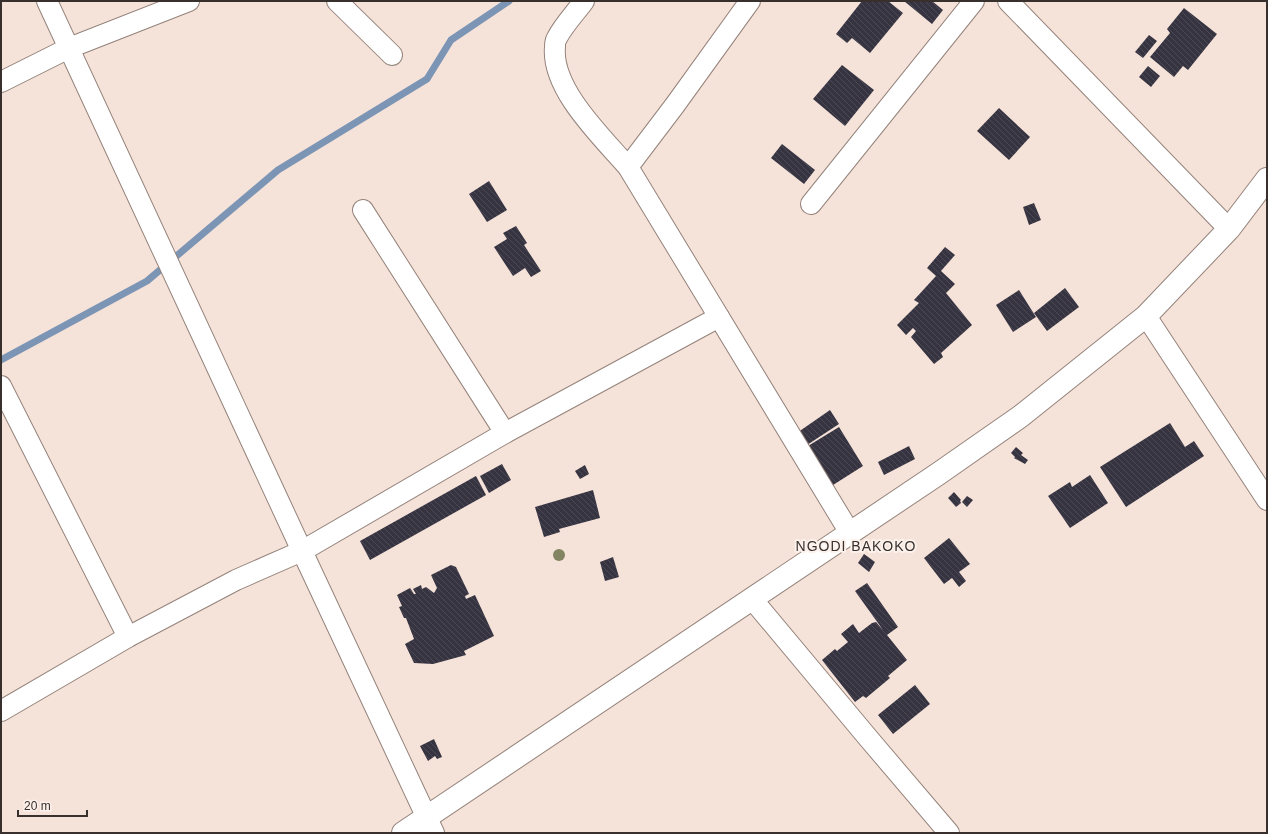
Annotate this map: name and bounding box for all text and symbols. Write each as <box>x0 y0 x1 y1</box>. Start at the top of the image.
district label: NGODI BAKOKO <box>796 538 916 554</box>
scale bar <box>18 792 87 818</box>
text: 20 m <box>24 799 51 813</box>

